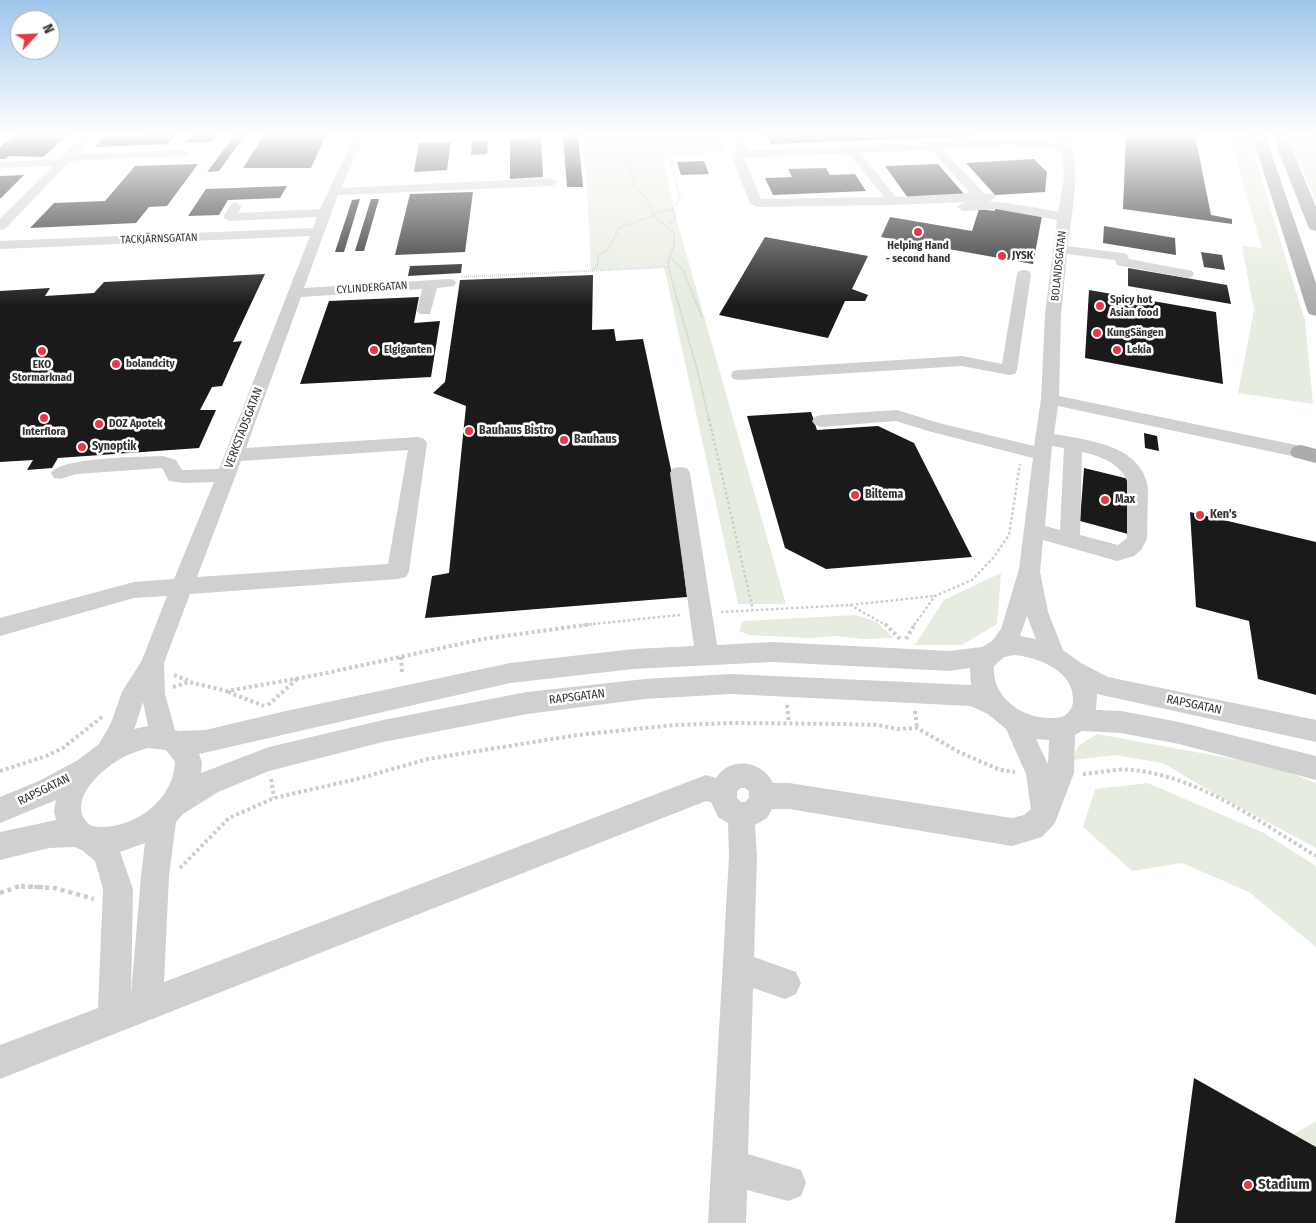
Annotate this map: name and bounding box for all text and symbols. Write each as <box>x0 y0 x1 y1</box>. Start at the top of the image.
north arrow <box>10 10 60 60</box>
text: N <box>39 21 58 36</box>
marker: Helping Hand - second hand <box>912 226 924 238</box>
street label: BOLANDSGATAN <box>1049 230 1069 302</box>
street label: TACKJÄRNSGATAN <box>120 231 198 247</box>
place label: Helping Hand - second hand <box>886 239 950 265</box>
place label: JYSK <box>1012 249 1033 263</box>
marker: JYSK <box>996 250 1008 262</box>
street label: CYLINDERGATAN <box>336 279 408 297</box>
place label: Spicy hot Asian food <box>1110 293 1158 319</box>
marker: Spicy hot Asian food <box>1094 300 1106 312</box>
place label: KungSängen <box>1107 326 1164 340</box>
marker: KungSängen <box>1091 327 1103 339</box>
place label: Elgiganten <box>384 343 432 357</box>
place label: Lekia <box>1127 343 1151 357</box>
marker: Elgiganten <box>368 344 380 356</box>
marker: Lekia <box>1111 344 1123 356</box>
marker: EKO Stormarknad <box>36 345 48 357</box>
place label: bolandcity <box>126 357 175 371</box>
place label: EKO Stormarknad <box>12 358 72 384</box>
marker: bolandcity <box>110 358 122 370</box>
street label: VERKSTADSGATAN <box>222 385 266 471</box>
marker: Interflora <box>38 412 50 424</box>
place label: DOZ Apotek <box>109 417 163 431</box>
marker: DOZ Apotek <box>93 418 105 430</box>
place label: Bauhaus Bistro <box>479 424 554 438</box>
place label: Interflora <box>22 425 66 439</box>
marker: Bauhaus Bistro <box>463 425 475 437</box>
place label: Bauhaus <box>574 433 617 447</box>
marker: Bauhaus <box>558 434 570 446</box>
place label: Synoptik <box>92 440 136 454</box>
marker: Synoptik <box>76 441 88 453</box>
place label: Biltema <box>865 488 903 502</box>
marker: Biltema <box>849 489 861 501</box>
place label: Max <box>1115 493 1135 507</box>
marker: Max <box>1099 494 1111 506</box>
place label: Ken's <box>1210 508 1237 522</box>
marker: Ken's <box>1194 509 1206 521</box>
street label: RAPSGATAN <box>548 686 606 708</box>
street label: RAPSGATAN <box>1165 692 1223 718</box>
street label: RAPSGATAN <box>16 771 72 809</box>
place label: Stadium <box>1258 1176 1310 1194</box>
marker: Stadium <box>1242 1179 1254 1191</box>

